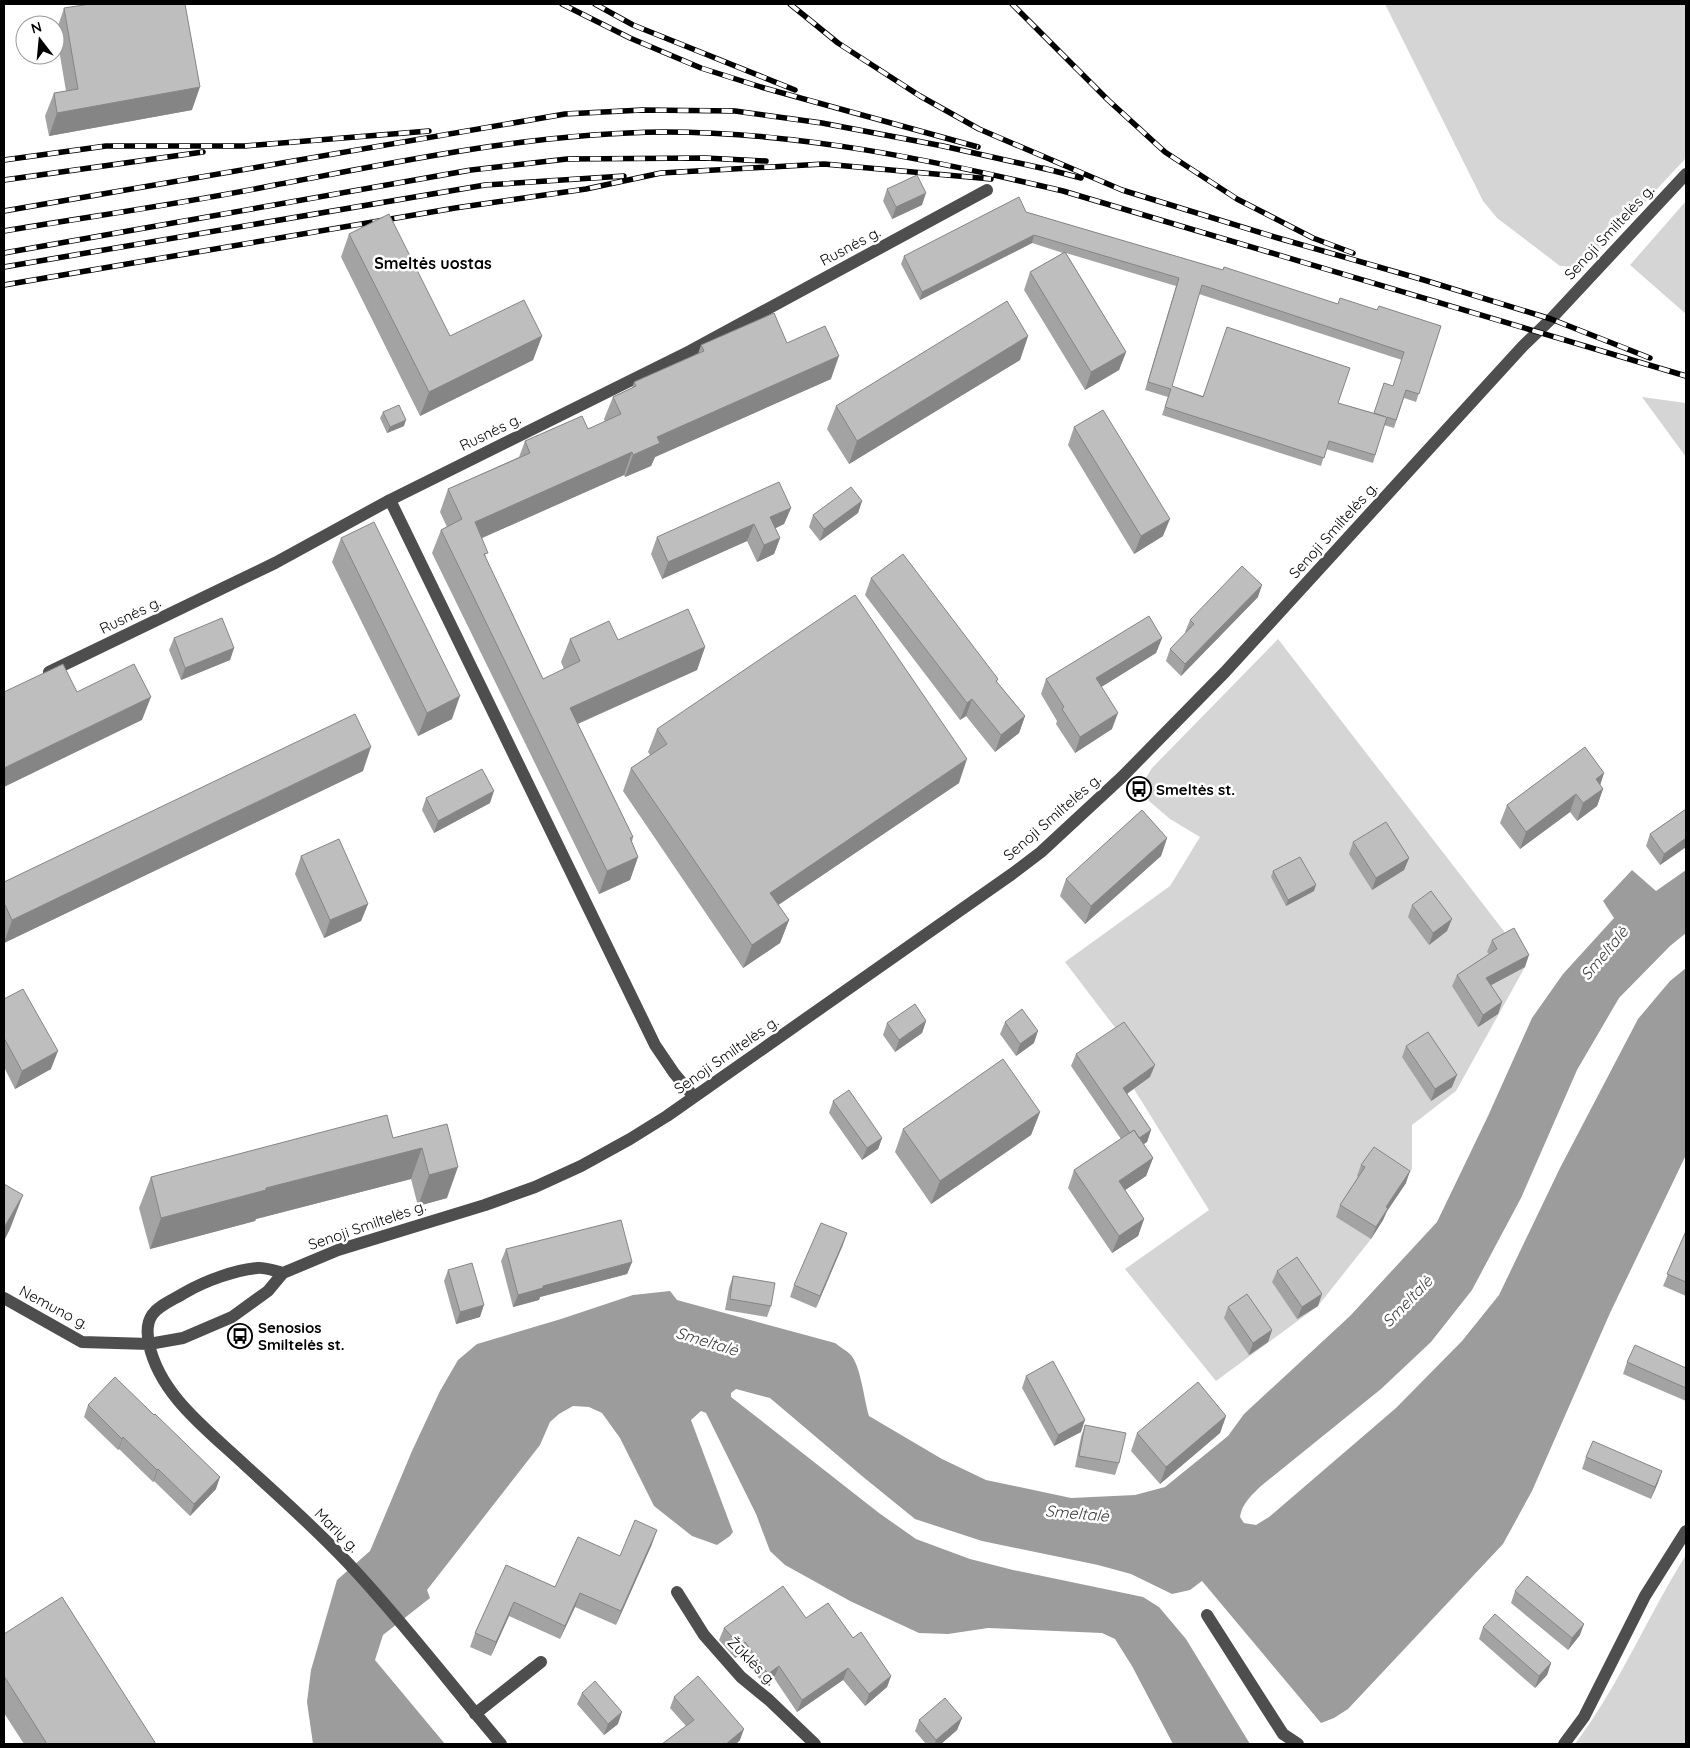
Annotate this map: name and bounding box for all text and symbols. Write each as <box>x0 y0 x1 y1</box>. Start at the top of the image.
north arrow <box>15 15 65 65</box>
text: N <box>29 17 44 38</box>
street label: Senoji Smiltelės g. <box>1560 180 1658 284</box>
street label: Rusnės g. <box>816 222 884 270</box>
district label: Smeltės uostas <box>374 253 492 273</box>
street label: Rusnės g. <box>456 409 524 455</box>
street label: Senoji Smiltelės g. <box>1285 478 1381 582</box>
street label: Rusnės g. <box>96 592 164 638</box>
street label: Senoji Smiltelės g. <box>999 769 1105 865</box>
bus stop icon: Smeltės st. <box>1126 776 1152 802</box>
place label: Smeltės st. <box>1156 780 1235 799</box>
water label: Smeltalė <box>1576 921 1633 984</box>
street label: Senoji Smiltelės g. <box>670 1012 782 1098</box>
street label: Senoji Smiltelės g. <box>306 1196 428 1254</box>
water label: Smeltalė <box>1378 1270 1437 1331</box>
street label: Nemuno g. <box>16 1281 92 1333</box>
place label: Senosios Smiltelės st. <box>258 1318 345 1354</box>
water label: Smeltalė <box>674 1322 741 1360</box>
bus stop icon: Senosios Smiltelės st. <box>227 1323 253 1349</box>
water label: Smeltalė <box>1044 1500 1111 1526</box>
street label: Marių g. <box>311 1504 363 1556</box>
street label: Žūklės g. <box>724 1633 780 1689</box>

